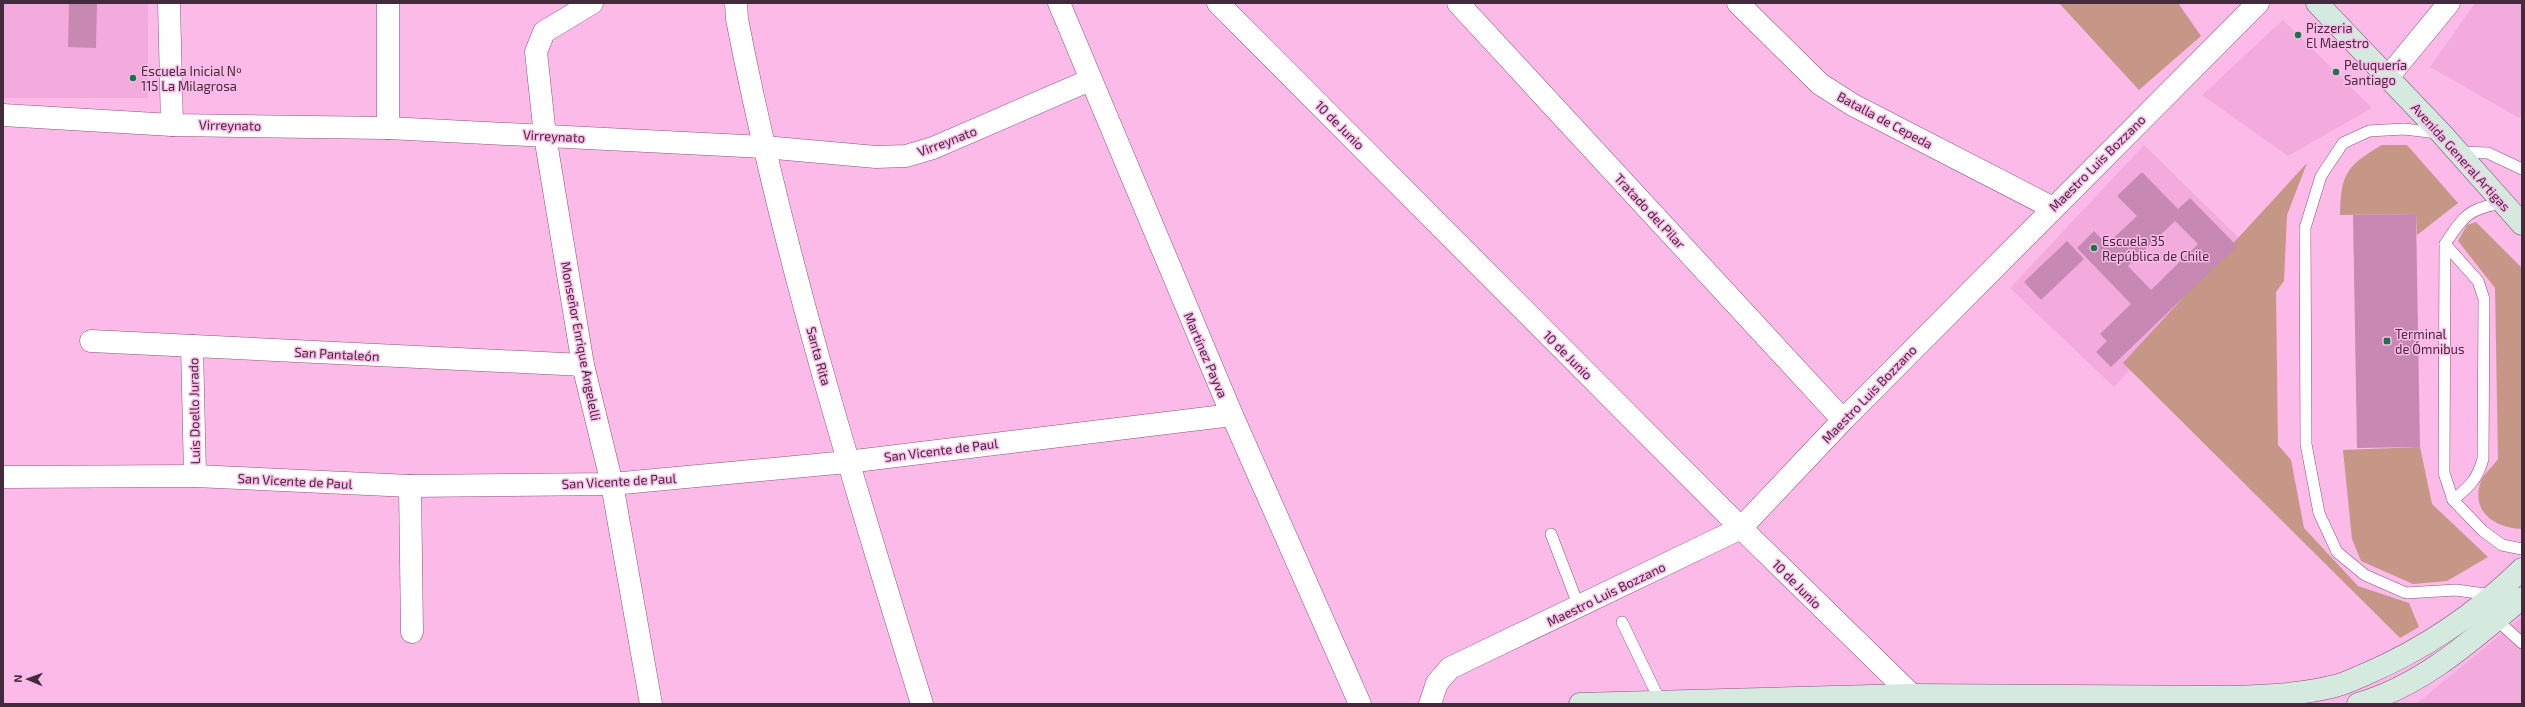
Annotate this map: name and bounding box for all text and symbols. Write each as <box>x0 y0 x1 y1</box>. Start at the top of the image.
place label: Pizzeria El Maestro <box>2306 20 2369 51</box>
marker: Pizzeria El Maestro <box>2293 30 2303 40</box>
place label: Peluquería Santiago <box>2344 57 2407 88</box>
place label: Escuela Inicial Nº 115 La Milagrosa <box>141 63 242 94</box>
marker: Peluquería Santiago <box>2331 67 2341 77</box>
marker: Escuela Inicial Nº 115 La Milagrosa <box>128 73 138 83</box>
street label: Batalla de Cepeda <box>1835 88 1935 152</box>
street label: 10 de Junio <box>1312 97 1368 153</box>
street label: Avenida General Artigas <box>2408 99 2514 215</box>
street label: Maestro Luis Bozzano <box>2045 111 2149 215</box>
street label: Virreynato <box>199 116 261 134</box>
street label: Virreynato <box>915 122 979 160</box>
street label: Virreynato <box>522 126 586 146</box>
street label: Tratado del Pilar <box>1611 170 1689 252</box>
place label: Escuela 35 República de Chile <box>2102 233 2209 264</box>
marker: Escuela 35 República de Chile <box>2089 243 2099 253</box>
street label: Monseñor Enrique Angelelli <box>558 260 604 422</box>
street label: Martínez Payva <box>1181 310 1231 400</box>
street label: Santa Rita <box>803 325 835 387</box>
place label: Terminal de Ómnibus <box>2395 326 2465 357</box>
street label: 10 de Junio <box>1540 327 1596 383</box>
marker: Terminal de Ómnibus <box>2382 336 2392 346</box>
street label: Maestro Luis Bozzano <box>1818 342 1920 446</box>
street label: San Pantaleón <box>294 344 380 364</box>
street label: Luis Doello Jurado <box>185 358 203 464</box>
street label: San Vicente de Paul <box>883 435 999 465</box>
street label: San Vicente de Paul <box>237 470 353 492</box>
street label: San Vicente de Paul <box>561 470 677 492</box>
street label: 10 de Junio <box>1769 556 1825 612</box>
street label: Maestro Luis Bozzano <box>1544 558 1668 630</box>
north arrow <box>8 659 48 699</box>
text: N <box>11 674 24 683</box>

